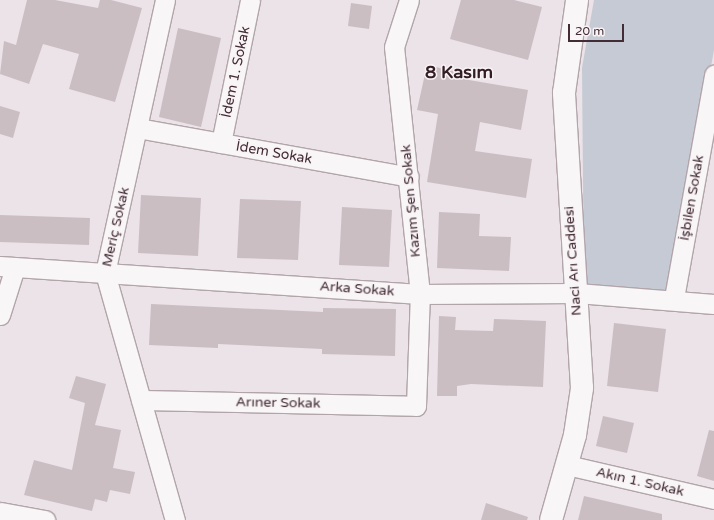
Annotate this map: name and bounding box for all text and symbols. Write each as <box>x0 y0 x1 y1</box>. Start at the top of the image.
scale bar <box>570 16 626 42</box>
text: 20 m <box>575 24 604 38</box>
street label: İdem 1. Sokak <box>218 25 254 119</box>
district label: 8 Kasım <box>425 61 493 83</box>
street label: İdem Sokak <box>235 138 313 168</box>
street label: Kazım Şen Sokak <box>398 144 424 258</box>
street label: İşbilen Sokak <box>676 154 708 242</box>
street label: Meriç Sokak <box>99 185 133 269</box>
street label: Naci Arı Caddesi <box>561 206 585 316</box>
street label: Arka Sokak <box>319 278 395 300</box>
street label: Arıner Sokak <box>235 394 321 412</box>
street label: Akın 1. Sokak <box>594 464 686 500</box>

